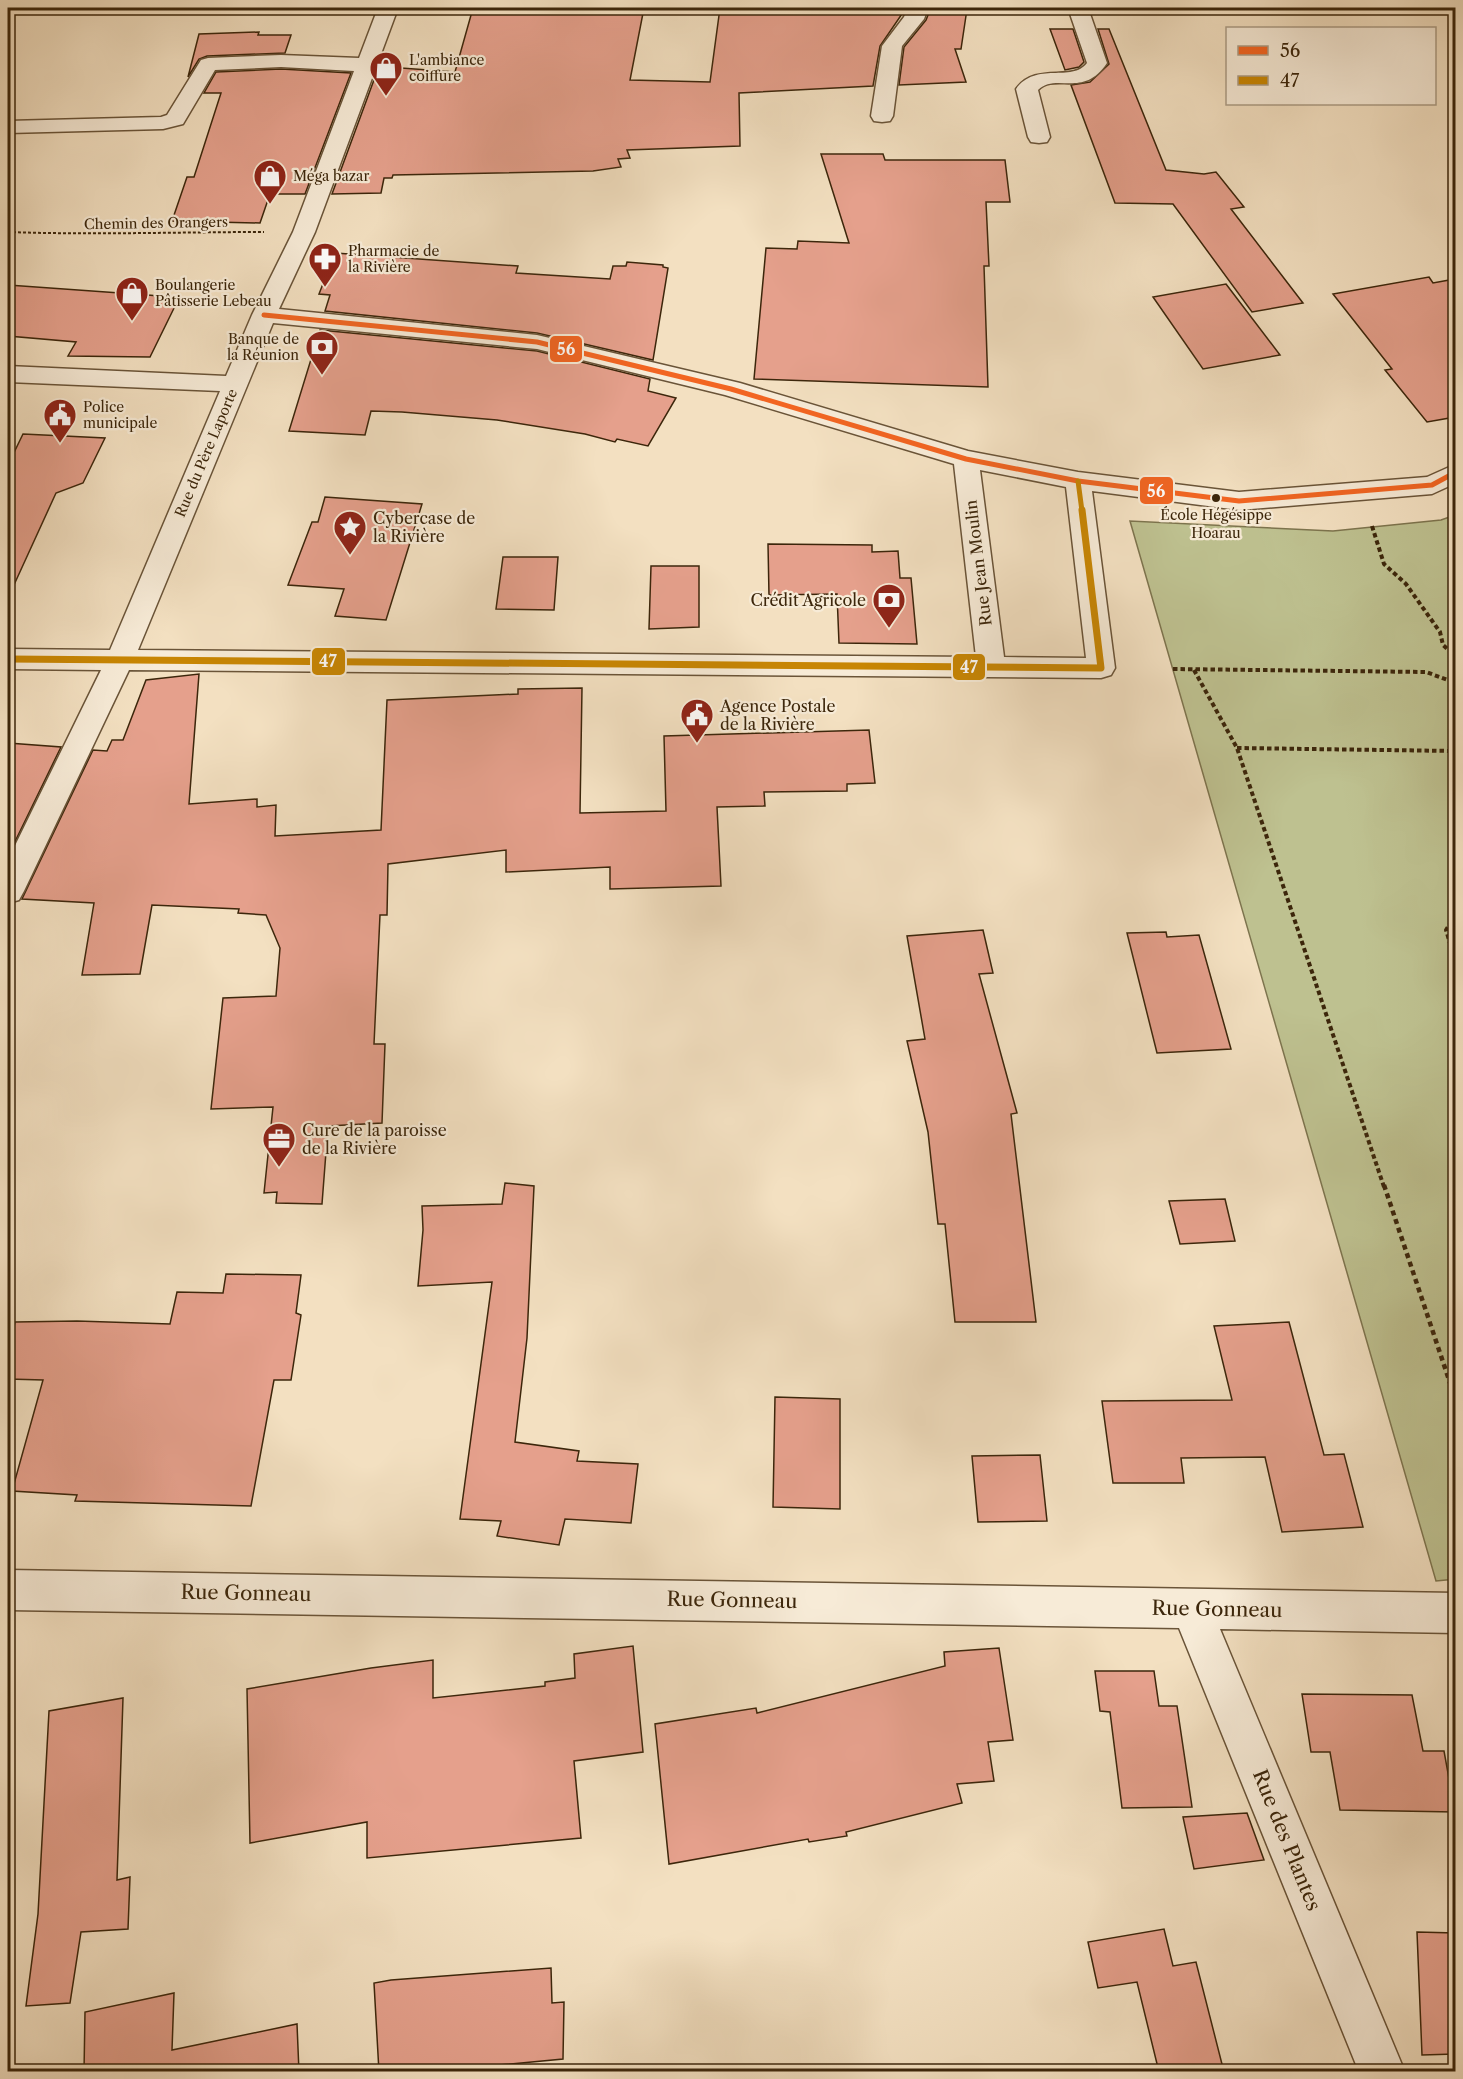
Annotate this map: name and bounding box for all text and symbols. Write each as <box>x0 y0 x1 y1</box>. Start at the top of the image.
legend <box>1226 27 1436 105</box>
text: 56 <box>1280 40 1300 62</box>
shop icon: L'ambiance coiffure <box>368 50 404 97</box>
place label: L'ambiance coiffure <box>409 51 485 85</box>
text: 47 <box>1280 70 1299 92</box>
shop icon: Méga bazar <box>252 158 288 205</box>
place label: Méga bazar <box>293 167 369 185</box>
street label: Chemin des Orangers <box>84 213 228 233</box>
pharmacy icon: Pharmacie de la Rivière <box>307 241 343 288</box>
place label: Pharmacie de la Rivière <box>348 242 439 276</box>
shop icon: Boulangerie Pâtisserie Lebeau <box>114 275 150 322</box>
place label: Boulangerie Pâtisserie Lebeau <box>155 276 272 310</box>
bank icon: Banque de la Réunion <box>304 329 340 376</box>
place label: Banque de la Réunion <box>227 330 299 364</box>
line badge: 56 <box>549 335 583 363</box>
text: 56 <box>557 339 576 359</box>
street label: Rue du Père Laporte <box>171 386 241 520</box>
public building icon: Police municipale <box>42 397 78 444</box>
place label: Police municipale <box>83 398 157 432</box>
line badge: 56 <box>1139 476 1174 505</box>
text: 56 <box>1147 481 1166 501</box>
marker: École Hégésippe Hoarau <box>1210 492 1222 504</box>
street label: Rue Jean Moulin <box>960 499 996 627</box>
place label: École Hégésippe Hoarau <box>1160 506 1272 542</box>
place label: Cybercase de la Rivière <box>373 508 475 546</box>
place icon: Cybercase de la Rivière <box>332 509 368 556</box>
bank icon: Crédit Agricole <box>871 582 907 629</box>
place label: Crédit Agricole <box>751 590 866 610</box>
line badge: 47 <box>311 647 346 676</box>
text: 47 <box>319 651 338 671</box>
line badge: 47 <box>952 653 986 681</box>
text: 47 <box>960 657 979 677</box>
place label: Agence Postale de la Rivière <box>719 696 835 734</box>
public building icon: Agence Postale de la Rivière <box>679 697 715 744</box>
place label: Cure de la paroisse de la Rivière <box>302 1120 447 1158</box>
office icon: Cure de la paroisse de la Rivière <box>261 1121 297 1168</box>
street label: Rue Gonneau <box>180 1580 312 1606</box>
street label: Rue Gonneau <box>666 1587 798 1613</box>
street label: Rue Gonneau <box>1151 1596 1283 1622</box>
street label: Rue des Plantes <box>1248 1766 1326 1914</box>

